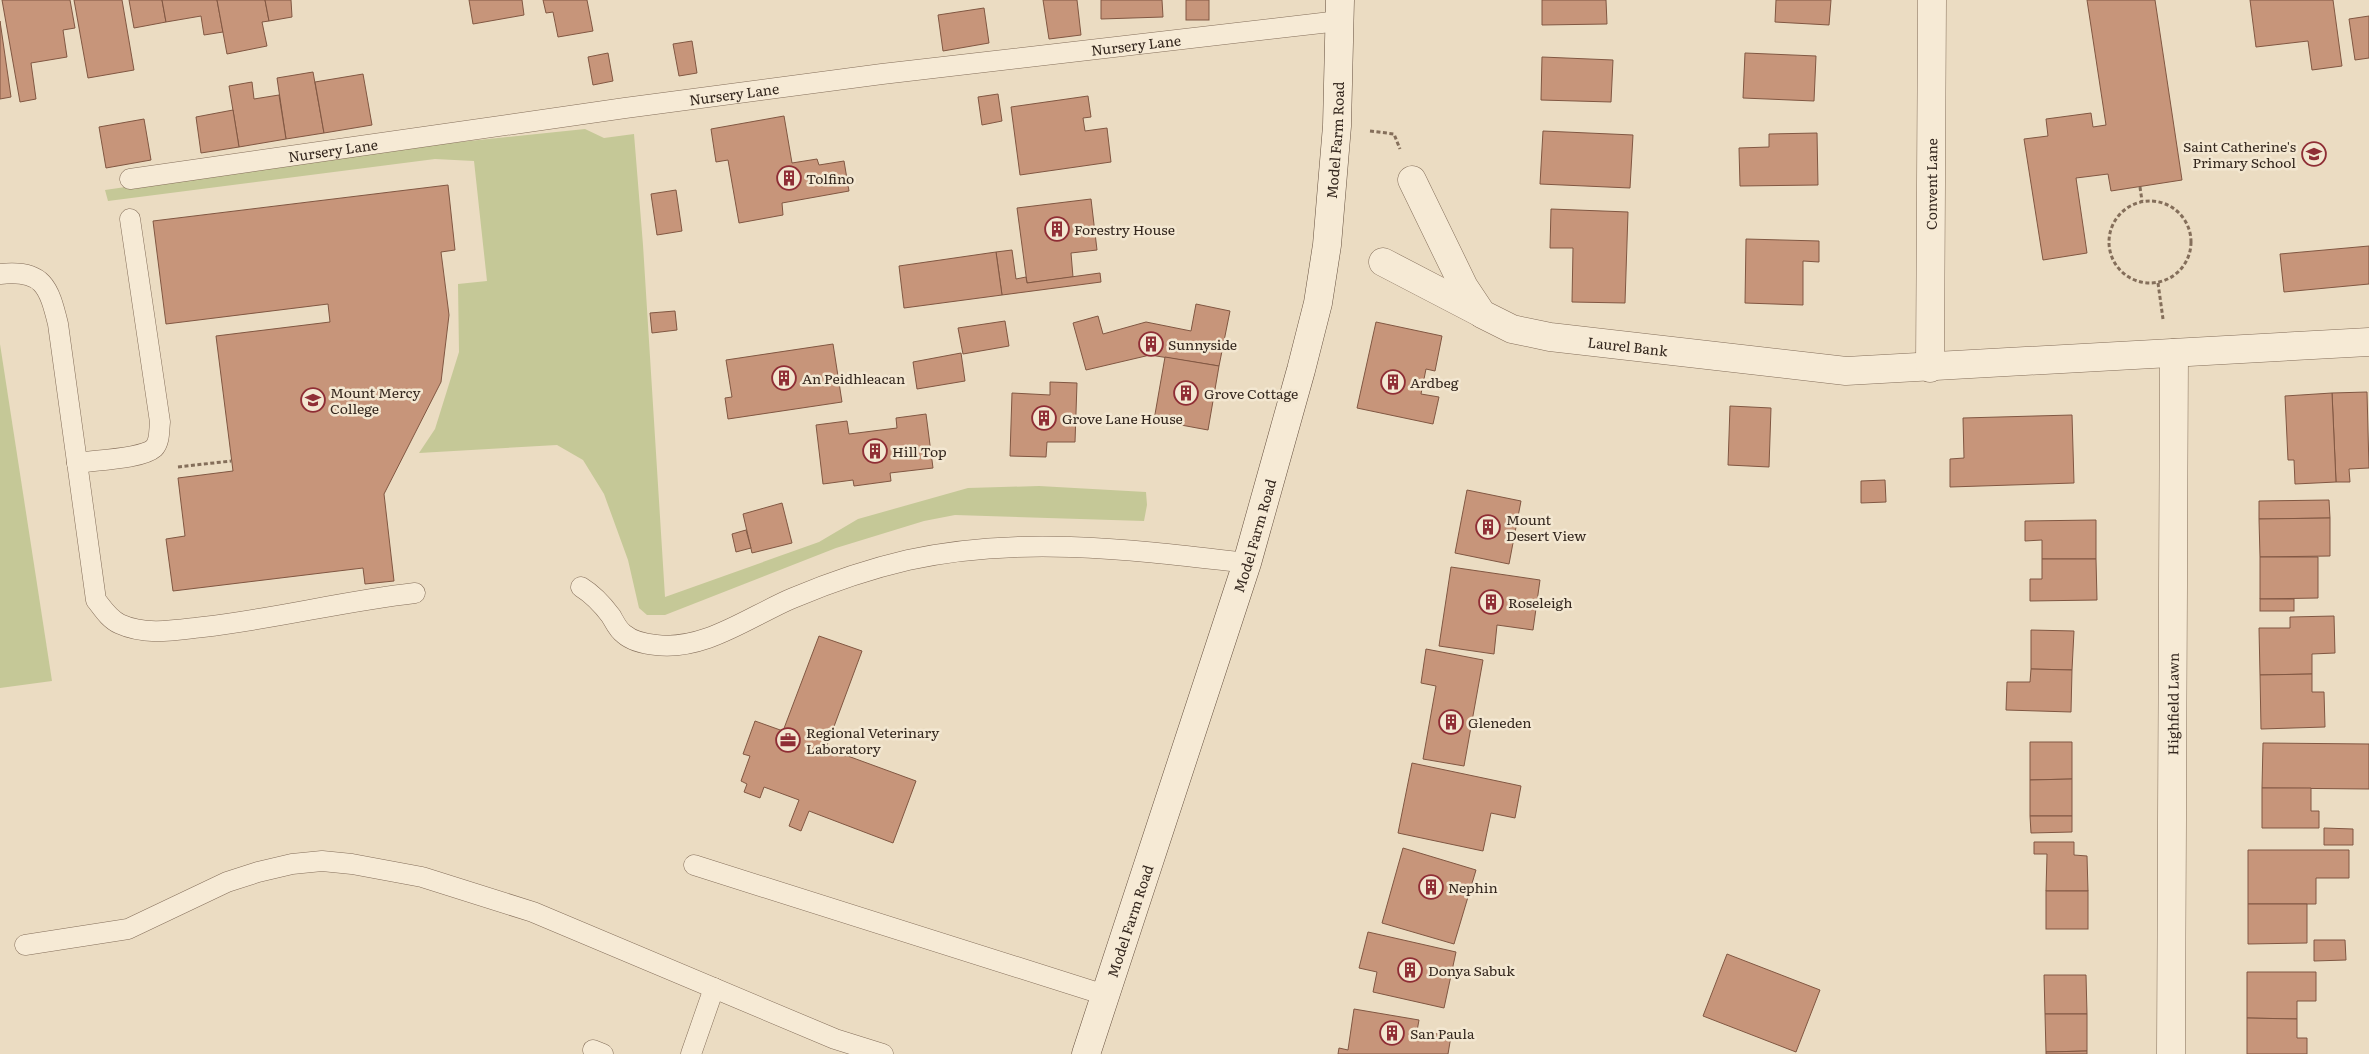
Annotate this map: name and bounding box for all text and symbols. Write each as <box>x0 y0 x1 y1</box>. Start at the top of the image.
street label: Nursery Lane <box>1090 29 1182 60</box>
street label: Nursery Lane <box>688 78 780 109</box>
street label: Model Farm Road <box>1321 81 1348 200</box>
street label: Nursery Lane <box>287 134 379 166</box>
place label: Saint Catherine's Primary School <box>2183 136 2296 172</box>
street label: Convent Lane <box>1921 138 1941 230</box>
school or university icon: Saint Catherine's Primary School <box>2301 141 2327 167</box>
building icon: Tolfino <box>776 165 802 191</box>
place label: Tolfino <box>806 168 854 188</box>
building icon: Forestry House <box>1044 216 1070 242</box>
place label: Forestry House <box>1074 219 1175 239</box>
building icon: Sunnyside <box>1138 331 1164 357</box>
street label: Laurel Bank <box>1587 331 1669 361</box>
place label: Sunnyside <box>1168 334 1237 354</box>
building icon: An Peidhleacan <box>771 365 797 391</box>
place label: An Peidhleacan <box>802 368 905 388</box>
building icon: Ardbeg <box>1380 369 1406 395</box>
place label: Ardbeg <box>1410 372 1459 392</box>
building icon: Grove Cottage <box>1173 380 1199 406</box>
place label: Mount Mercy College <box>330 382 421 418</box>
place label: Grove Cottage <box>1204 383 1298 403</box>
school or university icon: Mount Mercy College <box>300 387 326 413</box>
building icon: Grove Lane House <box>1031 405 1057 431</box>
place label: Grove Lane House <box>1062 408 1183 428</box>
building icon: Hill Top <box>862 438 888 464</box>
place label: Hill Top <box>892 441 947 461</box>
street label: Model Farm Road <box>1228 476 1280 595</box>
place label: Mount Desert View <box>1506 509 1586 545</box>
building icon: Mount Desert View <box>1475 514 1501 540</box>
building icon: Roseleigh <box>1478 589 1504 615</box>
place label: Roseleigh <box>1508 592 1573 612</box>
street label: Highfield Lawn <box>2162 653 2183 755</box>
building icon: Gleneden <box>1438 709 1464 735</box>
place label: Gleneden <box>1468 712 1531 732</box>
place label: Regional Veterinary Laboratory <box>806 722 940 758</box>
office icon: Regional Veterinary Laboratory <box>775 727 801 753</box>
street label: Model Farm Road <box>1102 862 1158 980</box>
building icon: Nephin <box>1418 874 1444 900</box>
place label: Nephin <box>1448 877 1498 897</box>
building icon: Donya Sabuk <box>1397 957 1423 983</box>
place label: Donya Sabuk <box>1428 960 1515 980</box>
building icon: San Paula <box>1379 1020 1405 1046</box>
place label: San Paula <box>1410 1023 1475 1043</box>

